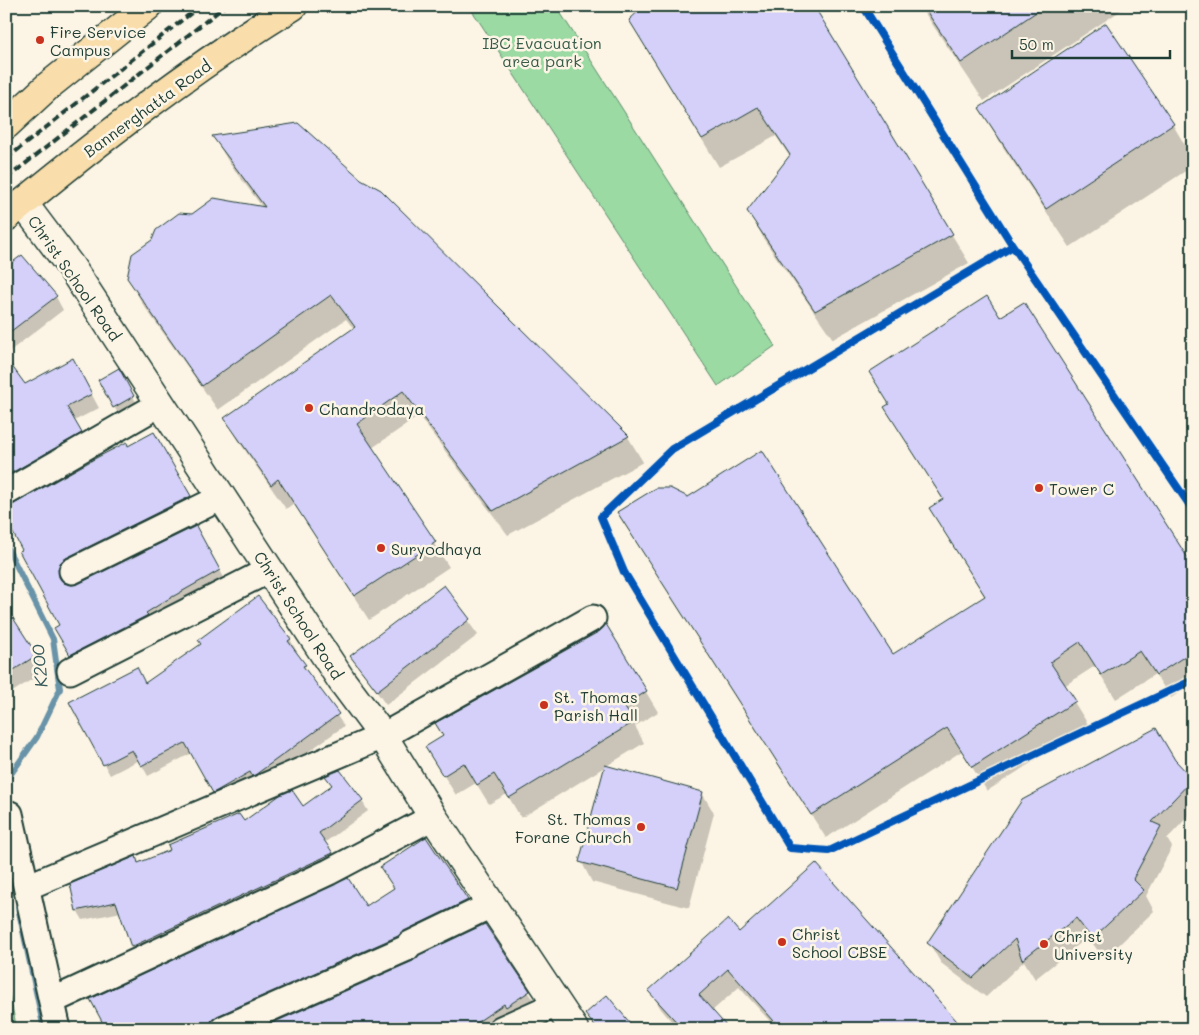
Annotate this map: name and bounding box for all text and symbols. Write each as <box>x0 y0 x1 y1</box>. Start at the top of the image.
place label: Fire Service Campus <box>50 21 147 60</box>
scale bar <box>1012 28 1169 60</box>
park label: IBC Evacuation area park <box>482 32 602 71</box>
marker: Fire Service Campus <box>34 34 46 46</box>
text: 50 m <box>1019 34 1054 54</box>
street label: Bannerghatta Road <box>79 55 215 161</box>
street label: Christ School Road <box>24 211 126 345</box>
place label: Chandrodaya <box>319 398 424 419</box>
marker: Chandrodaya <box>303 402 315 414</box>
place label: Tower C <box>1049 478 1114 499</box>
marker: Tower C <box>1033 482 1045 494</box>
place label: Suryodhaya <box>391 538 482 559</box>
marker: Suryodhaya <box>375 542 387 554</box>
street label: Christ School Road <box>250 547 348 683</box>
water label: K200 <box>25 643 53 689</box>
place label: St. Thomas Parish Hall <box>554 686 638 725</box>
marker: St. Thomas Parish Hall <box>538 699 550 711</box>
place label: St. Thomas Forane Church <box>515 808 631 847</box>
marker: St. Thomas Forane Church <box>635 821 647 833</box>
place label: Christ School CBSE <box>792 923 887 962</box>
place label: Christ University <box>1054 925 1133 964</box>
marker: Christ School CBSE <box>776 936 788 948</box>
marker: Christ University <box>1038 938 1050 950</box>

